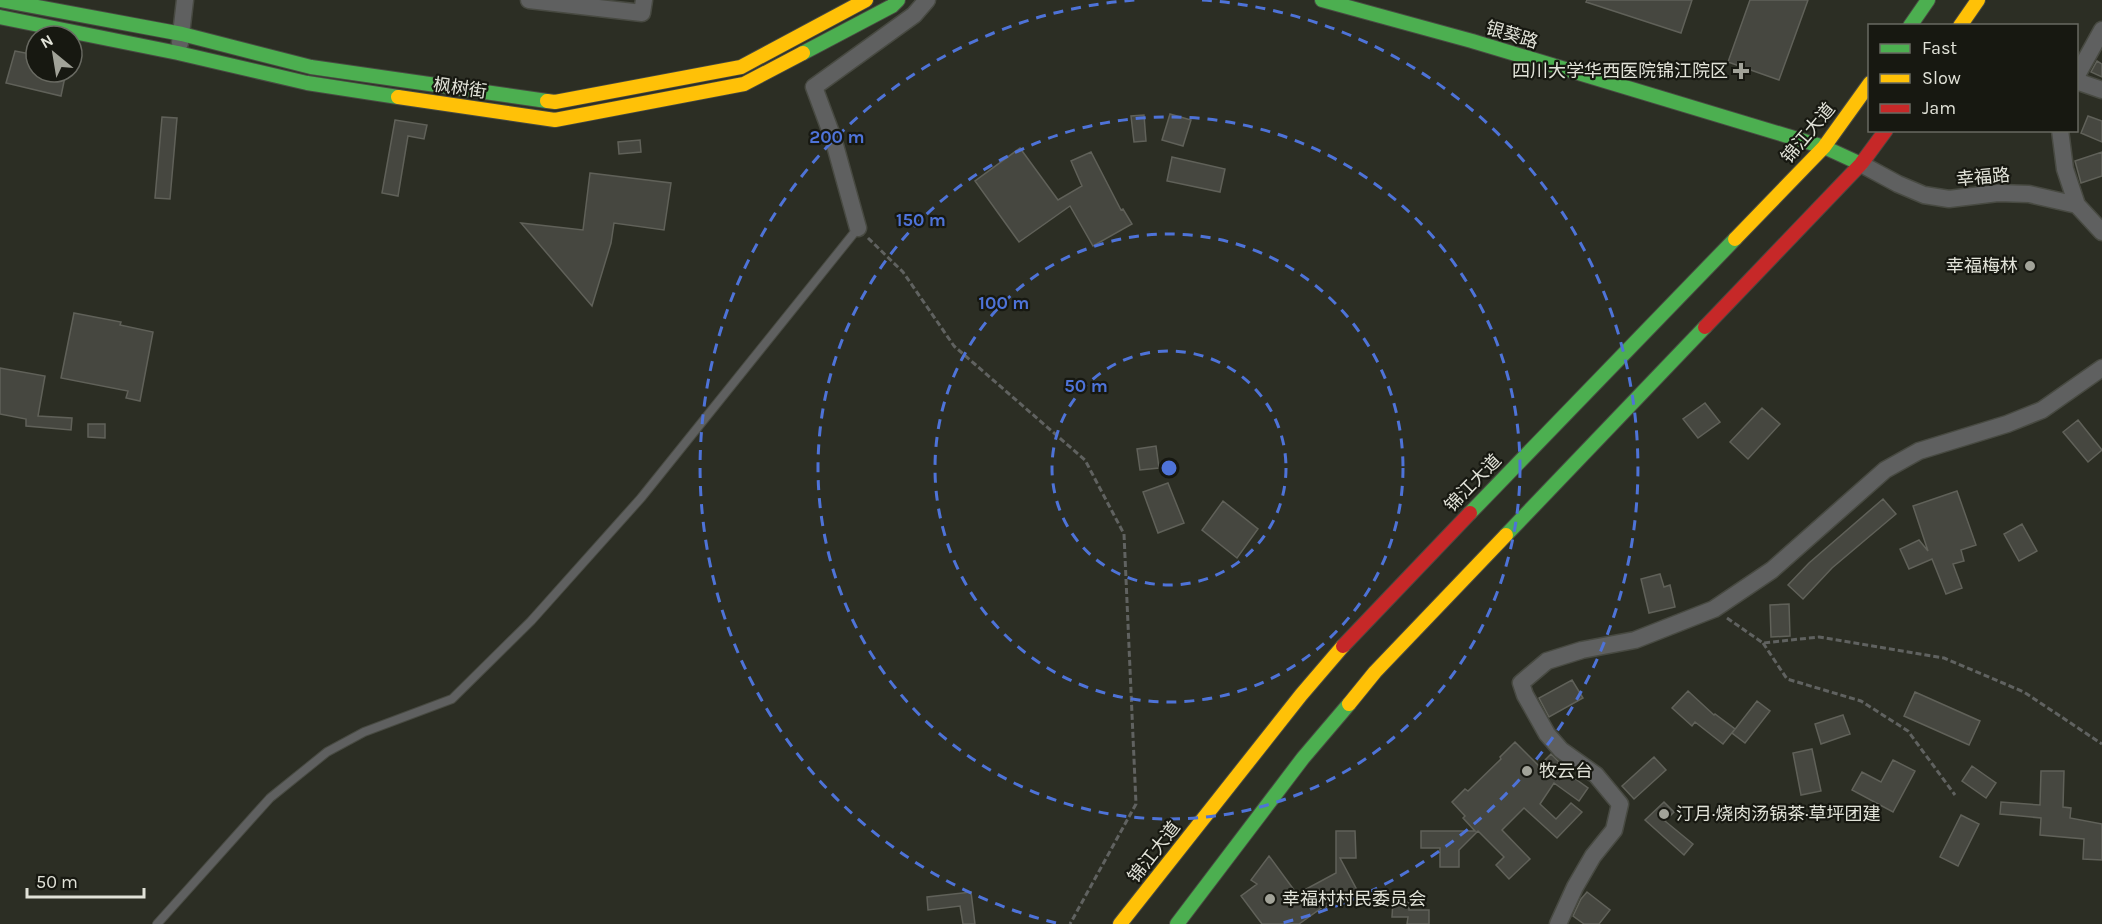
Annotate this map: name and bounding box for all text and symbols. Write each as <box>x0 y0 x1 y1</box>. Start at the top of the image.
street label: 银葵路 <box>1483 17 1541 53</box>
north arrow <box>24 24 84 84</box>
legend <box>1868 24 2078 132</box>
text: N <box>37 30 56 53</box>
text: Fast <box>1922 37 1957 59</box>
place label: 四川大学华西医院锦江院区 <box>1512 60 1728 82</box>
marker: 四川大学华西医院锦江院区 <box>1732 62 1750 80</box>
text: Slow <box>1922 67 1961 89</box>
street label: 枫树街 <box>432 73 488 103</box>
text: Jam <box>1922 97 1956 119</box>
street label: 锦江大道 <box>1776 98 1840 168</box>
text: 200 m <box>809 126 865 148</box>
street label: 幸福路 <box>1955 164 2011 190</box>
text: 150 m <box>896 209 946 231</box>
place label: 幸福梅林 <box>1946 255 2018 277</box>
marker: 幸福梅林 <box>2023 259 2037 273</box>
text: 100 m <box>979 292 1029 314</box>
text: 50 m <box>1064 375 1108 397</box>
street label: 锦江大道 <box>1440 449 1506 517</box>
centre of rings <box>1159 458 1179 478</box>
place label: 牧云台 <box>1539 760 1593 782</box>
marker: 牧云台 <box>1520 764 1534 778</box>
place label: 汀月·烧肉汤锅茶·草坪团建 <box>1676 803 1880 825</box>
marker: 汀月·烧肉汤锅茶·草坪团建 <box>1657 807 1671 821</box>
street label: 锦江大道 <box>1123 817 1185 887</box>
scale bar <box>27 861 144 899</box>
text: 50 m <box>36 871 78 893</box>
place label: 幸福村村民委员会 <box>1282 888 1426 910</box>
marker: 幸福村村民委员会 <box>1263 892 1277 906</box>

